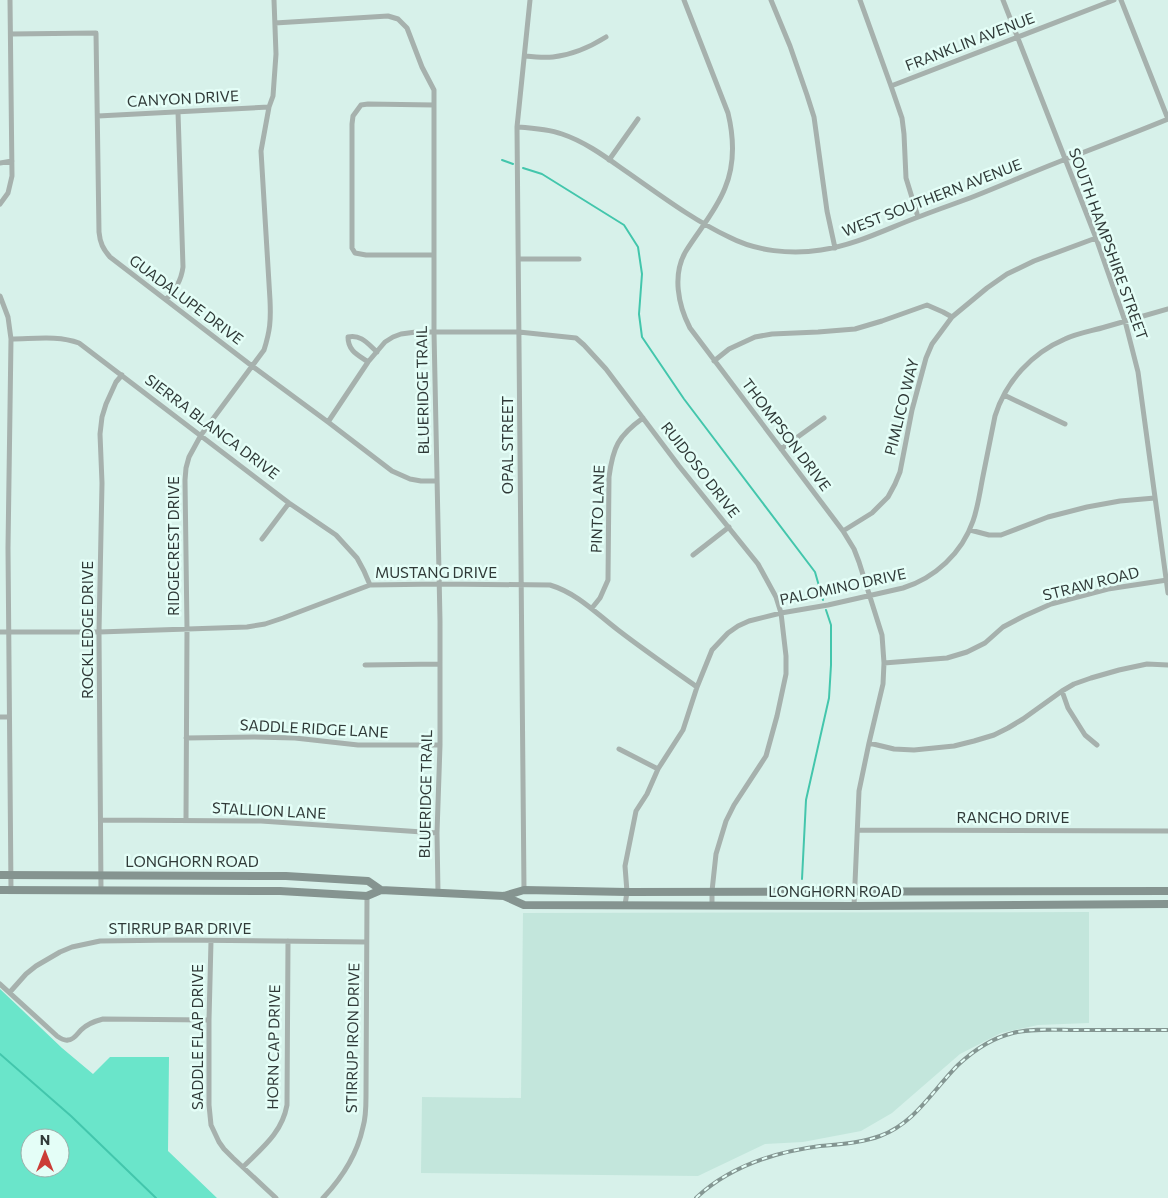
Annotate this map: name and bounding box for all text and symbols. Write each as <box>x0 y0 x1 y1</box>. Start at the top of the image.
street label: FRANKLIN AVENUE <box>902 8 1037 74</box>
street label: CANYON DRIVE <box>127 86 239 110</box>
street label: SOUTH HAMPSHIRE STREET <box>1066 145 1152 342</box>
street label: WEST SOUTHERN AVENUE <box>839 154 1024 240</box>
street label: GUADALUPE DRIVE <box>126 251 247 348</box>
street label: BLUERIDGE TRAIL <box>412 325 432 455</box>
street label: PIMLICO WAY <box>880 356 922 457</box>
street label: SIERRA BLANCA DRIVE <box>142 370 283 483</box>
street label: THOMPSON DRIVE <box>739 375 835 494</box>
street label: OPAL STREET <box>498 395 516 494</box>
street label: RUIDOSO DRIVE <box>658 418 744 521</box>
street label: PINTO LANE <box>586 464 608 553</box>
street label: RIDGECREST DRIVE <box>164 476 182 616</box>
street label: ROCKLEDGE DRIVE <box>78 561 96 699</box>
street label: STRAW ROAD <box>1041 562 1141 604</box>
street label: MUSTANG DRIVE <box>375 563 497 581</box>
street label: PALOMINO DRIVE <box>778 564 908 608</box>
street label: SADDLE RIDGE LANE <box>239 715 389 741</box>
street label: BLUERIDGE TRAIL <box>415 729 435 859</box>
street label: STALLION LANE <box>212 798 327 822</box>
street label: RANCHO DRIVE <box>957 808 1070 826</box>
street label: LONGHORN ROAD <box>125 852 259 870</box>
street label: LONGHORN ROAD <box>768 882 902 900</box>
street label: STIRRUP BAR DRIVE <box>109 919 252 937</box>
street label: STIRRUP IRON DRIVE <box>342 963 362 1113</box>
street label: SADDLE FLAP DRIVE <box>188 964 206 1110</box>
street label: HORN CAP DRIVE <box>263 984 283 1110</box>
north arrow <box>20 1128 70 1178</box>
text: N <box>40 1131 50 1148</box>

